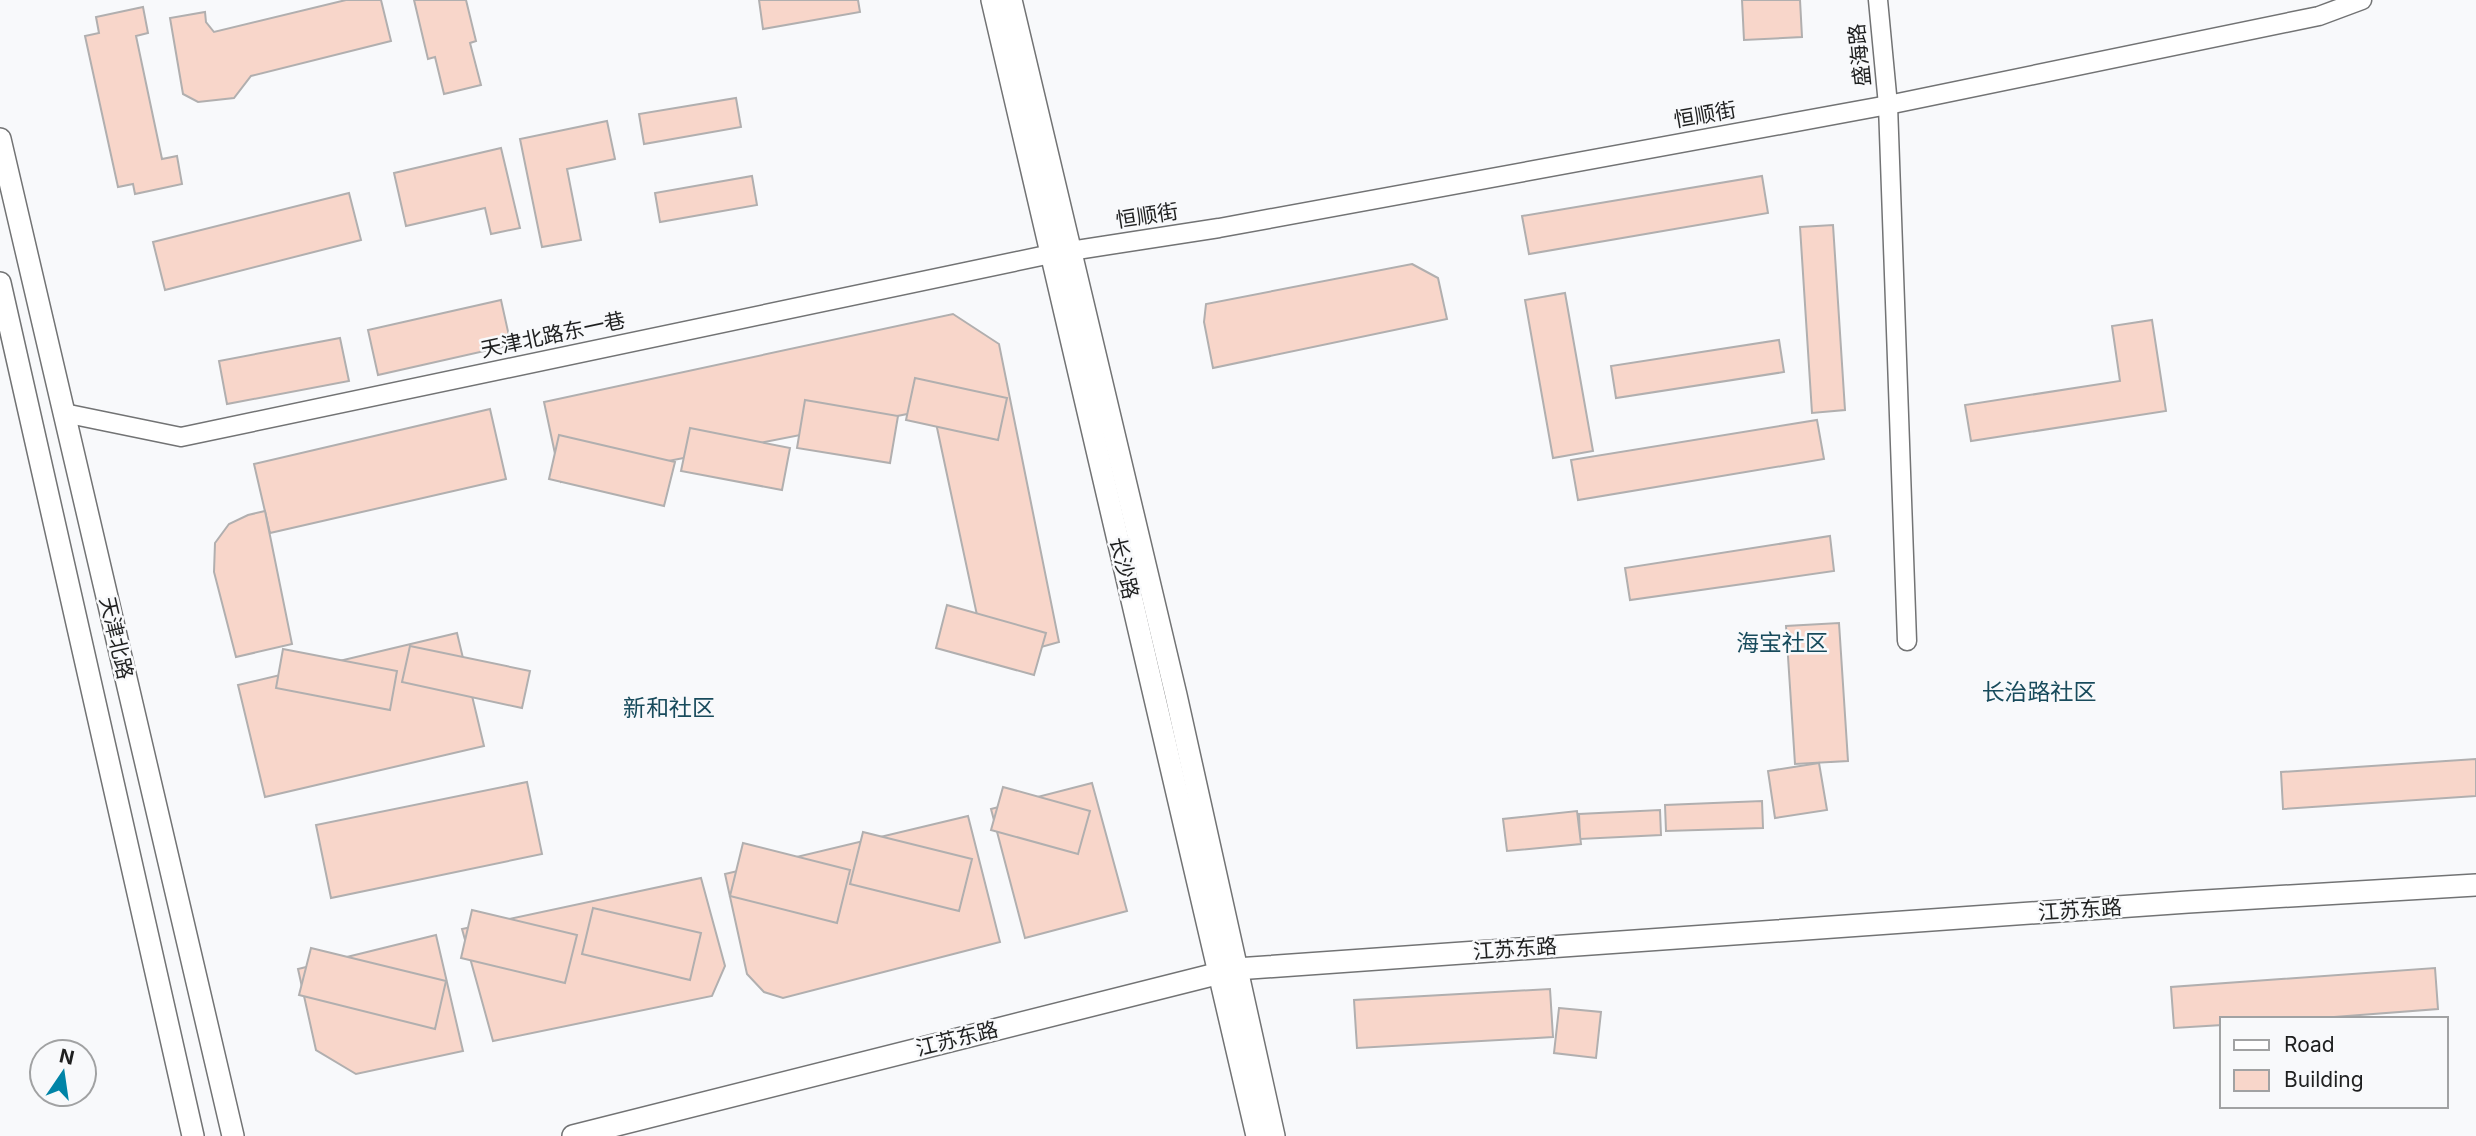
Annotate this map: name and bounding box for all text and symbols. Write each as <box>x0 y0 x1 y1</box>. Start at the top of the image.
street label: 盛海路 <box>1844 22 1875 88</box>
street label: 恒顺街 <box>1672 97 1738 132</box>
street label: 恒顺街 <box>1114 198 1180 233</box>
street label: 天津北路东一巷 <box>478 307 627 362</box>
street label: 长沙路 <box>1105 534 1144 601</box>
street label: 天津北路 <box>95 594 138 682</box>
district label: 海宝社区 <box>1736 629 1828 657</box>
district label: 长治路社区 <box>1982 678 2097 706</box>
district label: 新和社区 <box>623 694 715 722</box>
street label: 江苏东路 <box>2037 894 2123 925</box>
street label: 江苏东路 <box>1472 933 1558 964</box>
street label: 江苏东路 <box>913 1016 1001 1061</box>
legend <box>2220 1017 2448 1108</box>
text: Road <box>2284 1032 2335 1057</box>
north arrow <box>28 1038 98 1108</box>
text: N <box>57 1044 76 1070</box>
text: Building <box>2284 1067 2364 1092</box>

